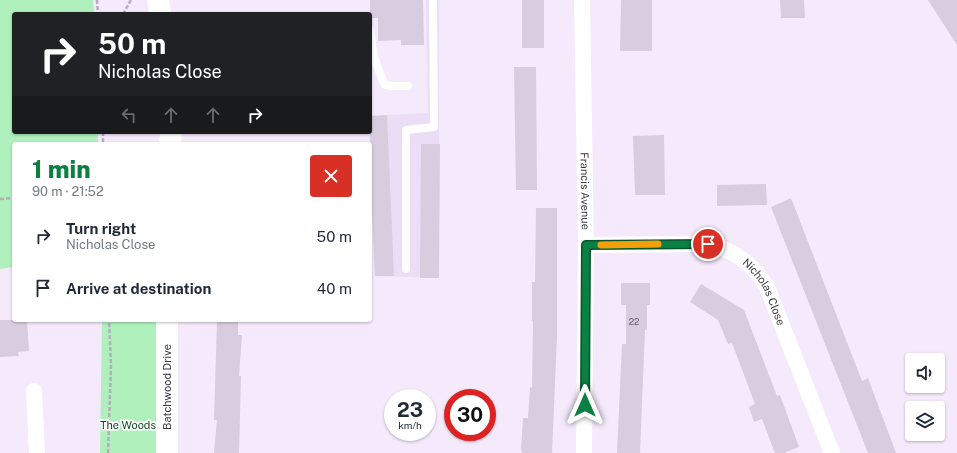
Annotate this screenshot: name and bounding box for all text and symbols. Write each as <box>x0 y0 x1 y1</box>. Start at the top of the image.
text: 50 m <box>98 27 166 60</box>
icon: right <box>32 28 84 80</box>
text: Nicholas Close <box>98 61 222 82</box>
icon: left <box>118 104 140 126</box>
icon: ahead <box>160 104 182 126</box>
icon: ahead <box>202 104 224 126</box>
icon: right <box>244 104 266 126</box>
street label: Francis Avenue <box>578 152 592 230</box>
text: 1 min <box>32 155 91 183</box>
button: close <box>310 155 352 197</box>
text: 90 m · 21:52 <box>32 184 104 199</box>
text: Turn right <box>66 220 136 237</box>
icon: right <box>32 225 54 247</box>
pin <box>691 227 725 261</box>
text: 50 m <box>317 228 352 245</box>
icon: arrive <box>697 233 719 255</box>
text: Nicholas Close <box>66 237 155 252</box>
street label: Nicholas Close <box>740 256 787 327</box>
icon: arrive <box>32 277 54 299</box>
text: Arrive at destination <box>66 280 211 297</box>
text: 40 m <box>317 280 352 297</box>
house number: 22 <box>629 316 639 327</box>
street label: Batchwood Drive <box>161 344 173 430</box>
map controls <box>905 353 945 441</box>
button: sound <box>905 353 945 393</box>
position arrow <box>564 384 606 426</box>
speed limit sign: 30 <box>444 389 496 441</box>
text: 23 <box>397 398 423 422</box>
button: layers <box>905 401 945 441</box>
park label: The Woods <box>100 419 156 431</box>
text: km/h <box>398 419 422 431</box>

